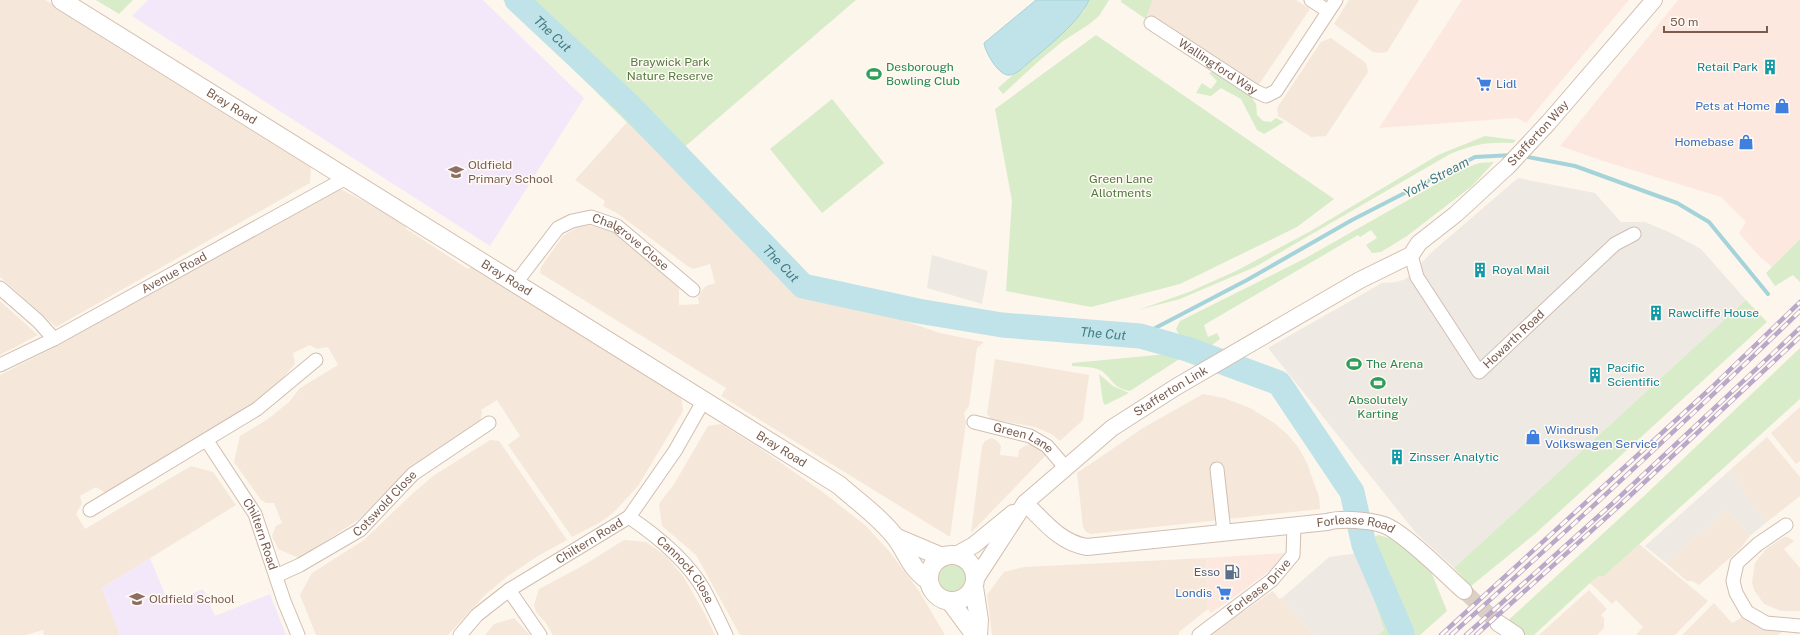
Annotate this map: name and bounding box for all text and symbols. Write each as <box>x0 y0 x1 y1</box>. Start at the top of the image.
scale bar <box>1664 8 1767 34</box>
water label: The Cut <box>531 13 574 55</box>
text: 50 m <box>1670 15 1698 29</box>
street label: Wallingford Way <box>1176 36 1261 98</box>
park label: Braywick Park Nature Reserve <box>627 55 713 83</box>
building icon: Retail Park <box>1761 58 1779 76</box>
place label: Desborough Bowling Club <box>886 60 960 88</box>
place label: Retail Park <box>1697 60 1758 74</box>
sports icon: Desborough Bowling Club <box>865 65 883 83</box>
supermarket icon: Lidl <box>1475 75 1493 93</box>
place label: Lidl <box>1496 77 1517 91</box>
street label: Bray Road <box>204 85 259 127</box>
street label: Stafferton Way <box>1505 97 1572 169</box>
shop icon: Pets at Home <box>1773 97 1791 115</box>
place label: Pets at Home <box>1695 99 1770 113</box>
shop icon: Homebase <box>1737 133 1755 151</box>
place label: Homebase <box>1674 135 1734 149</box>
water label: York Stream <box>1401 154 1472 201</box>
place label: Oldfield Primary School <box>468 158 553 186</box>
school or university icon: Oldfield Primary School <box>447 163 465 181</box>
park label: Green Lane Allotments <box>1089 172 1153 200</box>
street label: Chalgrove Close <box>590 211 672 274</box>
water label: The Cut <box>759 242 802 285</box>
street label: Avenue Road <box>139 249 209 296</box>
street label: Bray Road <box>479 257 534 299</box>
building icon: Royal Mail <box>1471 261 1489 279</box>
place label: Royal Mail <box>1492 263 1550 277</box>
building icon: Rawcliffe House <box>1647 304 1665 322</box>
place label: Rawcliffe House <box>1668 306 1759 320</box>
street label: Howarth Road <box>1480 307 1547 372</box>
water label: The Cut <box>1080 324 1127 343</box>
sports icon: The Arena <box>1345 355 1363 373</box>
place label: The Arena <box>1366 357 1423 371</box>
place label: Pacific Scientific <box>1607 361 1660 389</box>
street label: Stafferton Link <box>1131 363 1210 419</box>
building icon: Pacific Scientific <box>1586 366 1604 384</box>
sports icon: Absolutely Karting <box>1369 374 1387 392</box>
place label: Absolutely Karting <box>1348 393 1409 421</box>
street label: Green Lane <box>992 420 1057 456</box>
place label: Windrush Volkswagen Service <box>1545 423 1657 451</box>
street label: Bray Road <box>754 428 809 470</box>
shop icon: Windrush Volkswagen Service <box>1524 428 1542 446</box>
building icon: Zinsser Analytic <box>1388 448 1406 466</box>
place label: Zinsser Analytic <box>1409 450 1499 464</box>
street label: Cotswold Close <box>350 467 420 540</box>
street label: Chiltern Road <box>240 496 280 572</box>
street label: Forlease Road <box>1316 513 1397 536</box>
street label: Chiltern Road <box>553 515 625 567</box>
street label: Cannock Close <box>654 533 717 606</box>
street label: Forlease Drive <box>1224 556 1294 618</box>
fuel station icon: Esso <box>1223 563 1241 581</box>
place label: Esso <box>1194 565 1220 579</box>
supermarket icon: Londis <box>1215 584 1233 602</box>
place label: Londis <box>1175 586 1212 600</box>
school or university icon: Oldfield School <box>128 590 146 608</box>
place label: Oldfield School <box>149 592 235 606</box>

